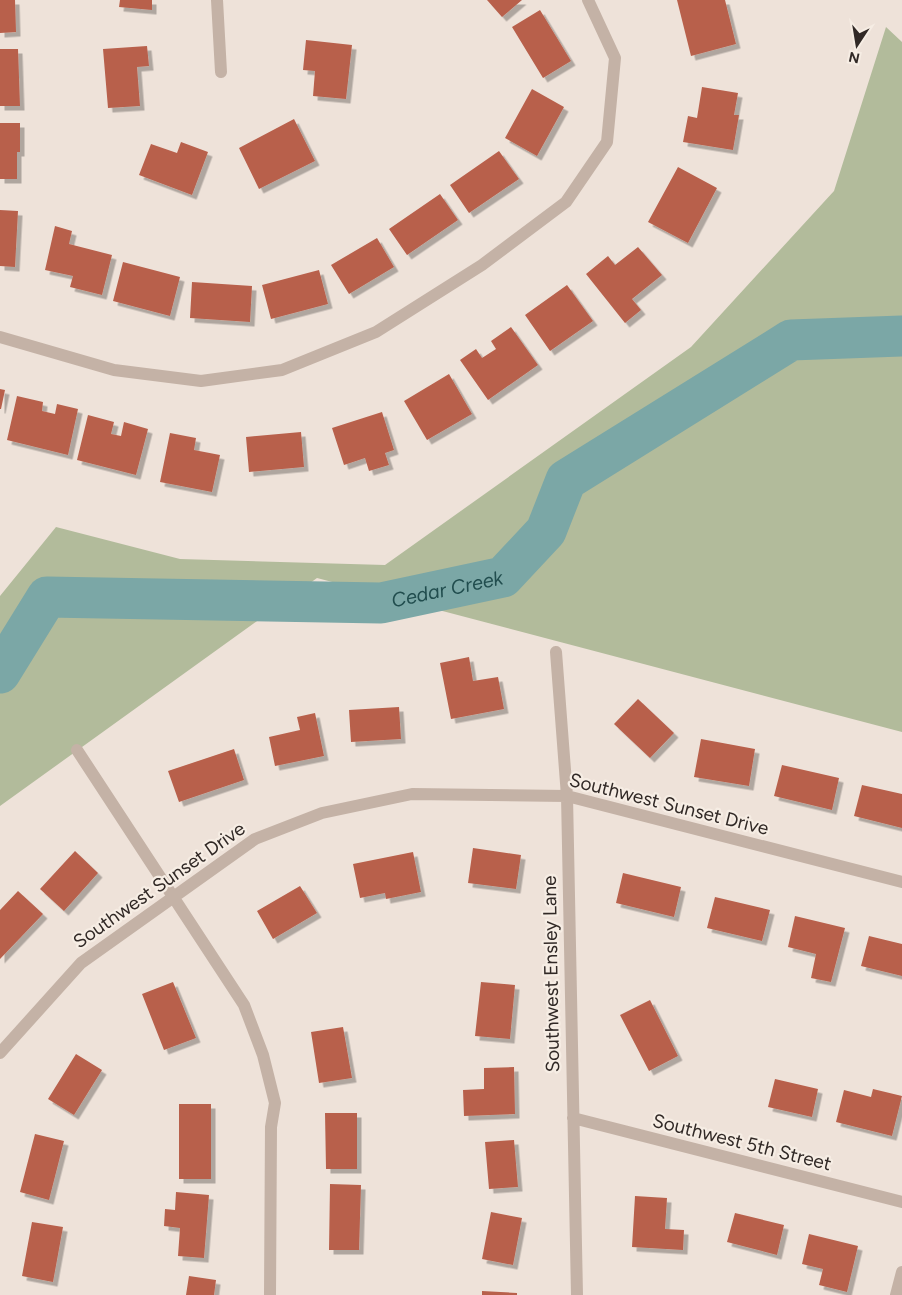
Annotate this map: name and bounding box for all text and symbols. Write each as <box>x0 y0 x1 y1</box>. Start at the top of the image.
north arrow <box>832 20 882 70</box>
text: N <box>847 48 861 67</box>
water label: Cedar Creek <box>389 565 506 612</box>
street label: Southwest Sunset Drive <box>567 768 771 840</box>
street label: Southwest Sunset Drive <box>69 817 249 953</box>
street label: Southwest Ensley Lane <box>538 875 564 1073</box>
street label: Southwest 5th Street <box>650 1109 834 1175</box>

